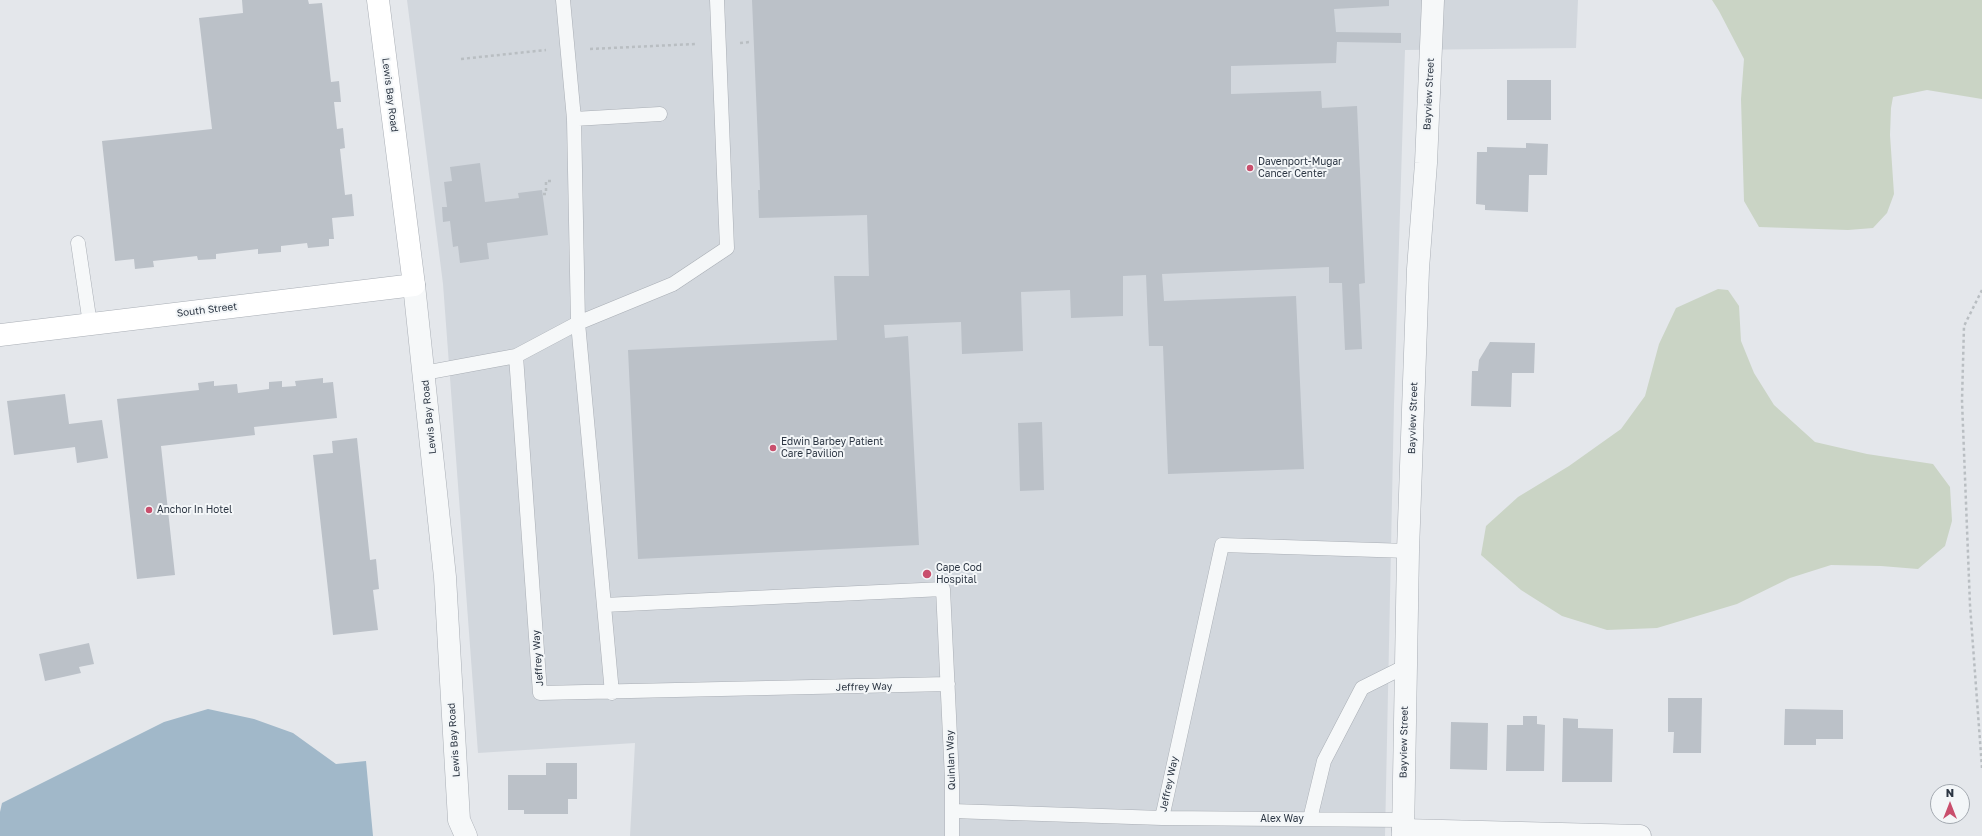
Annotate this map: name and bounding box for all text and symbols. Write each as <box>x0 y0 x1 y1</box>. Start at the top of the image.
street label: Lewis Bay Road <box>379 57 401 133</box>
street label: Bayview Street <box>1421 58 1437 130</box>
place label: Davenport-Mugar Cancer Center <box>1258 156 1342 180</box>
marker: Davenport-Mugar Cancer Center <box>1245 163 1255 173</box>
street label: South Street <box>176 300 238 320</box>
street label: Lewis Bay Road <box>419 379 439 455</box>
street label: Bayview Street <box>1406 382 1420 454</box>
place label: Edwin Barbey Patient Care Pavilion <box>781 436 883 460</box>
marker: Edwin Barbey Patient Care Pavilion <box>768 443 778 453</box>
place label: Anchor In Hotel <box>157 504 232 516</box>
marker: Anchor In Hotel <box>144 505 154 515</box>
place label: Cape Cod Hospital <box>936 562 982 586</box>
marker: Cape Cod Hospital <box>921 568 933 580</box>
street label: Jeffrey Way <box>530 629 546 687</box>
street label: Jeffrey Way <box>836 681 892 693</box>
street label: Lewis Bay Road <box>445 702 463 778</box>
street label: Bayview Street <box>1397 706 1411 778</box>
street label: Quinlan Way <box>944 730 958 790</box>
street label: Jeffrey Way <box>1157 755 1181 813</box>
north arrow <box>1930 784 1970 824</box>
text: N <box>1946 786 1954 799</box>
street label: Alex Way <box>1260 813 1304 825</box>

